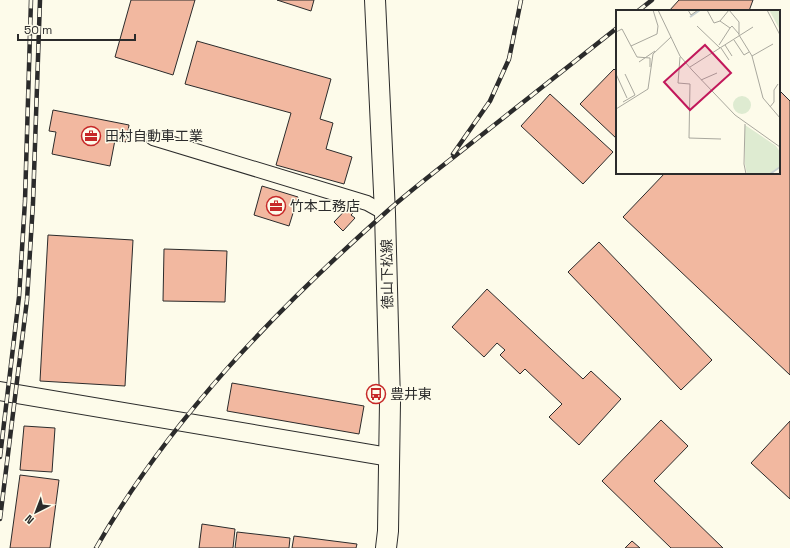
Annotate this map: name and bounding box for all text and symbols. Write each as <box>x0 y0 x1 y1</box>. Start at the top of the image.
inset map <box>616 10 780 174</box>
scale bar <box>18 16 135 42</box>
text: 50 m <box>24 22 52 38</box>
office icon: 田村自動車工業 <box>80 125 102 147</box>
place label: 田村自動車工業 <box>105 127 203 145</box>
office icon: 竹本工務店 <box>265 195 287 217</box>
place label: 竹本工務店 <box>290 197 360 215</box>
street label: 徳山下松線 <box>377 239 397 309</box>
bus stop icon: 豊井東 <box>365 383 387 405</box>
place label: 豊井東 <box>390 385 432 403</box>
north arrow <box>16 492 56 532</box>
text: N <box>22 512 37 527</box>

